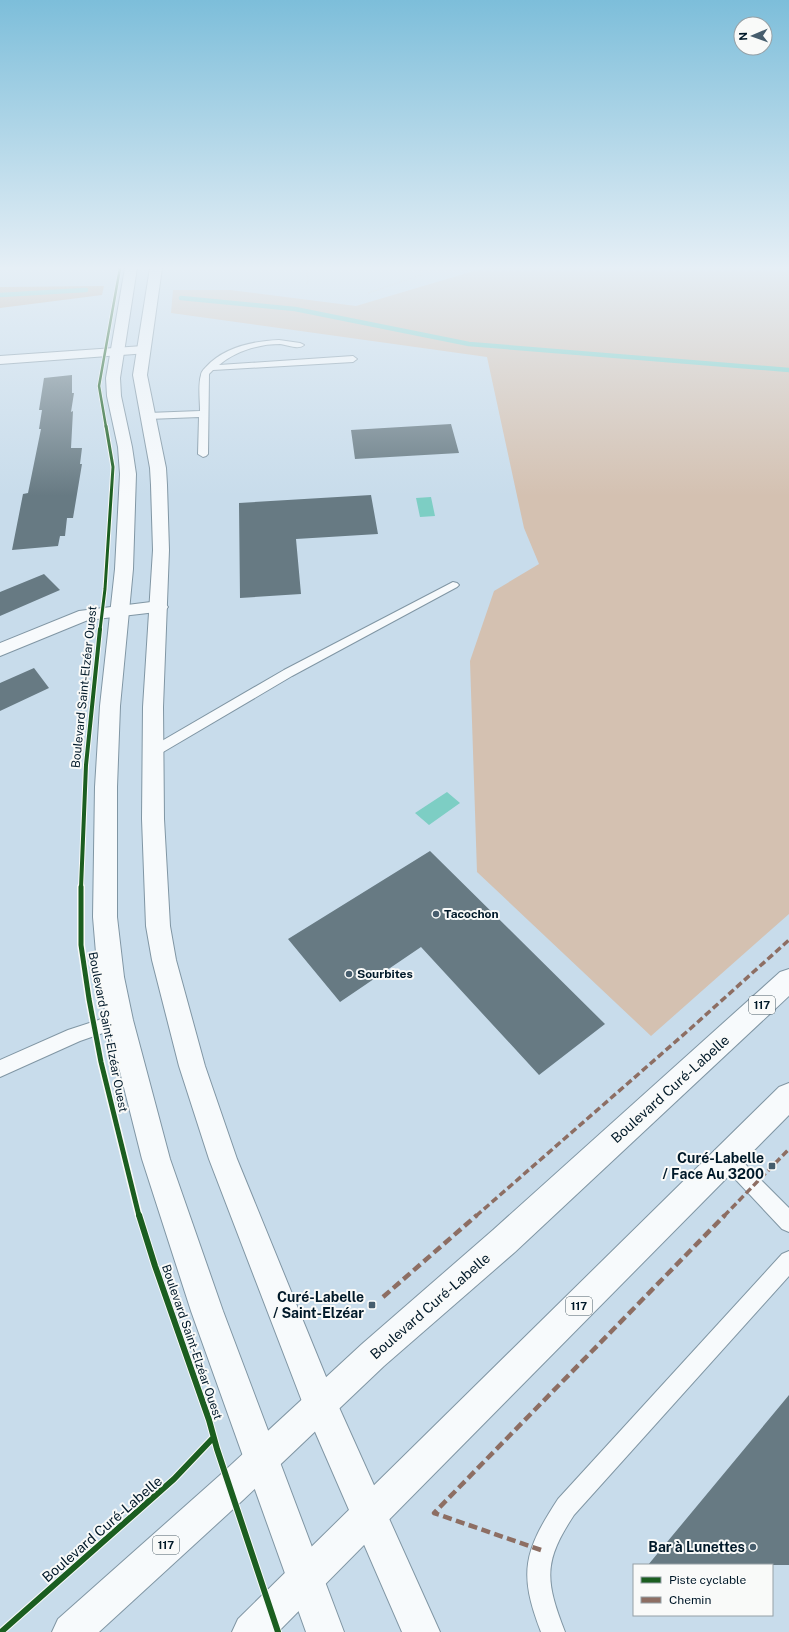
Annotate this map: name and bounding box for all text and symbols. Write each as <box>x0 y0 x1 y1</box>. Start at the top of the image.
north arrow <box>733 16 773 56</box>
text: N <box>737 32 749 41</box>
street label: Boulevard Saint-Elzéar Ouest <box>69 605 100 769</box>
place label: Tacochon <box>444 907 499 921</box>
marker: Tacochon <box>431 909 441 919</box>
street label: Boulevard Saint-Elzéar Ouest <box>86 951 131 1114</box>
place label: Sourbites <box>357 967 413 981</box>
marker: Sourbites <box>344 969 354 979</box>
road number: 117 <box>749 996 775 1014</box>
street label: Boulevard Curé-Labelle <box>608 1032 732 1146</box>
place label: Curé-Labelle / Face Au 3200 <box>663 1150 764 1182</box>
marker: Curé-Labelle / Face Au 3200 <box>767 1161 777 1171</box>
street label: Boulevard Curé-Labelle <box>367 1250 493 1362</box>
street label: Boulevard Saint-Elzéar Ouest <box>159 1263 225 1422</box>
place label: Curé-Labelle / Saint-Elzéar <box>273 1289 364 1321</box>
road number: 117 <box>566 1297 592 1315</box>
marker: Curé-Labelle / Saint-Elzéar <box>367 1300 377 1310</box>
street label: Boulevard Curé-Labelle <box>39 1473 165 1585</box>
road number: 117 <box>153 1536 179 1554</box>
place label: Bar à Lunettes <box>648 1539 745 1555</box>
marker: Bar à Lunettes <box>748 1542 758 1552</box>
legend <box>633 1564 773 1616</box>
text: Piste cyclable <box>669 1573 746 1587</box>
text: Chemin <box>669 1593 711 1607</box>

